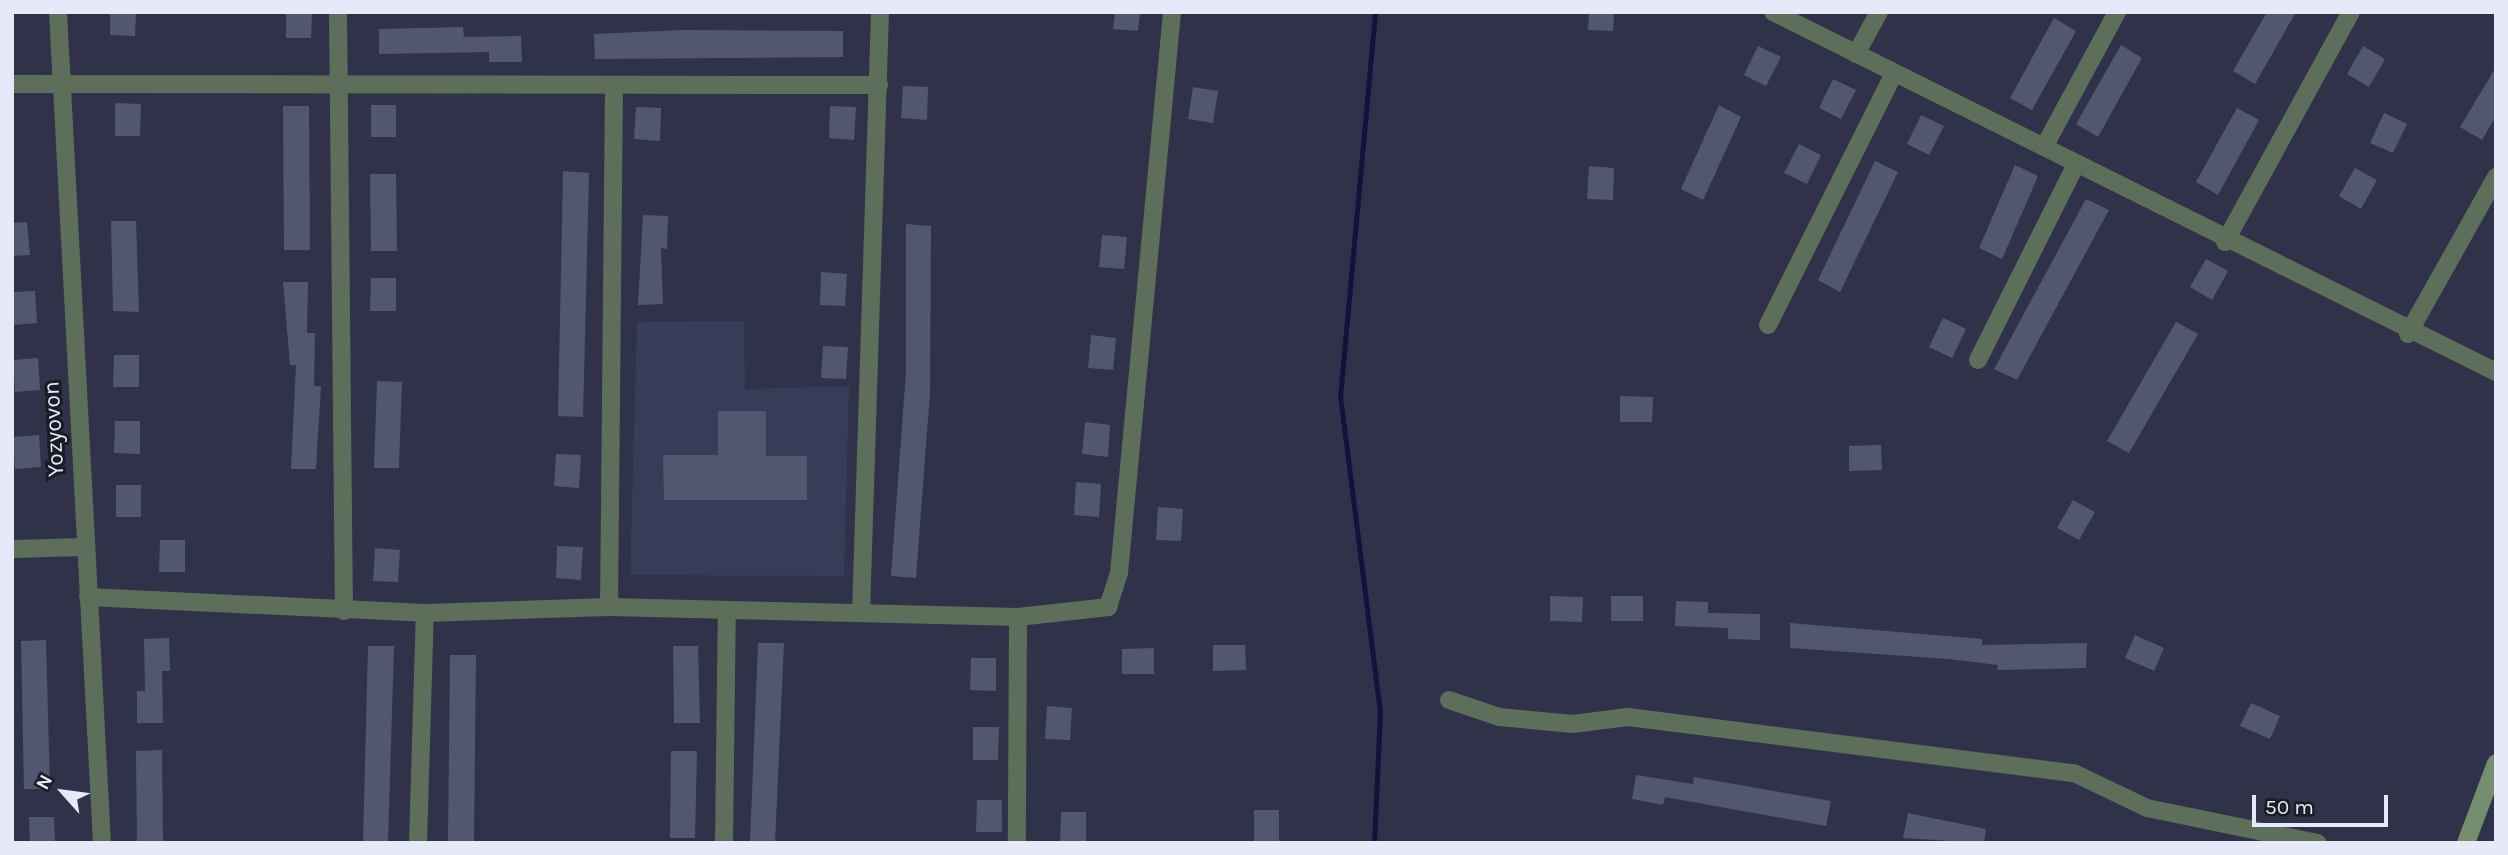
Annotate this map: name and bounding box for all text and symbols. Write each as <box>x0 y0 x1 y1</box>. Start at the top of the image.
street label: Yozyovon <box>38 380 70 478</box>
north arrow <box>28 757 98 827</box>
text: N <box>32 771 57 793</box>
scale bar <box>2256 782 2392 826</box>
text: 50 m <box>2265 795 2314 819</box>

